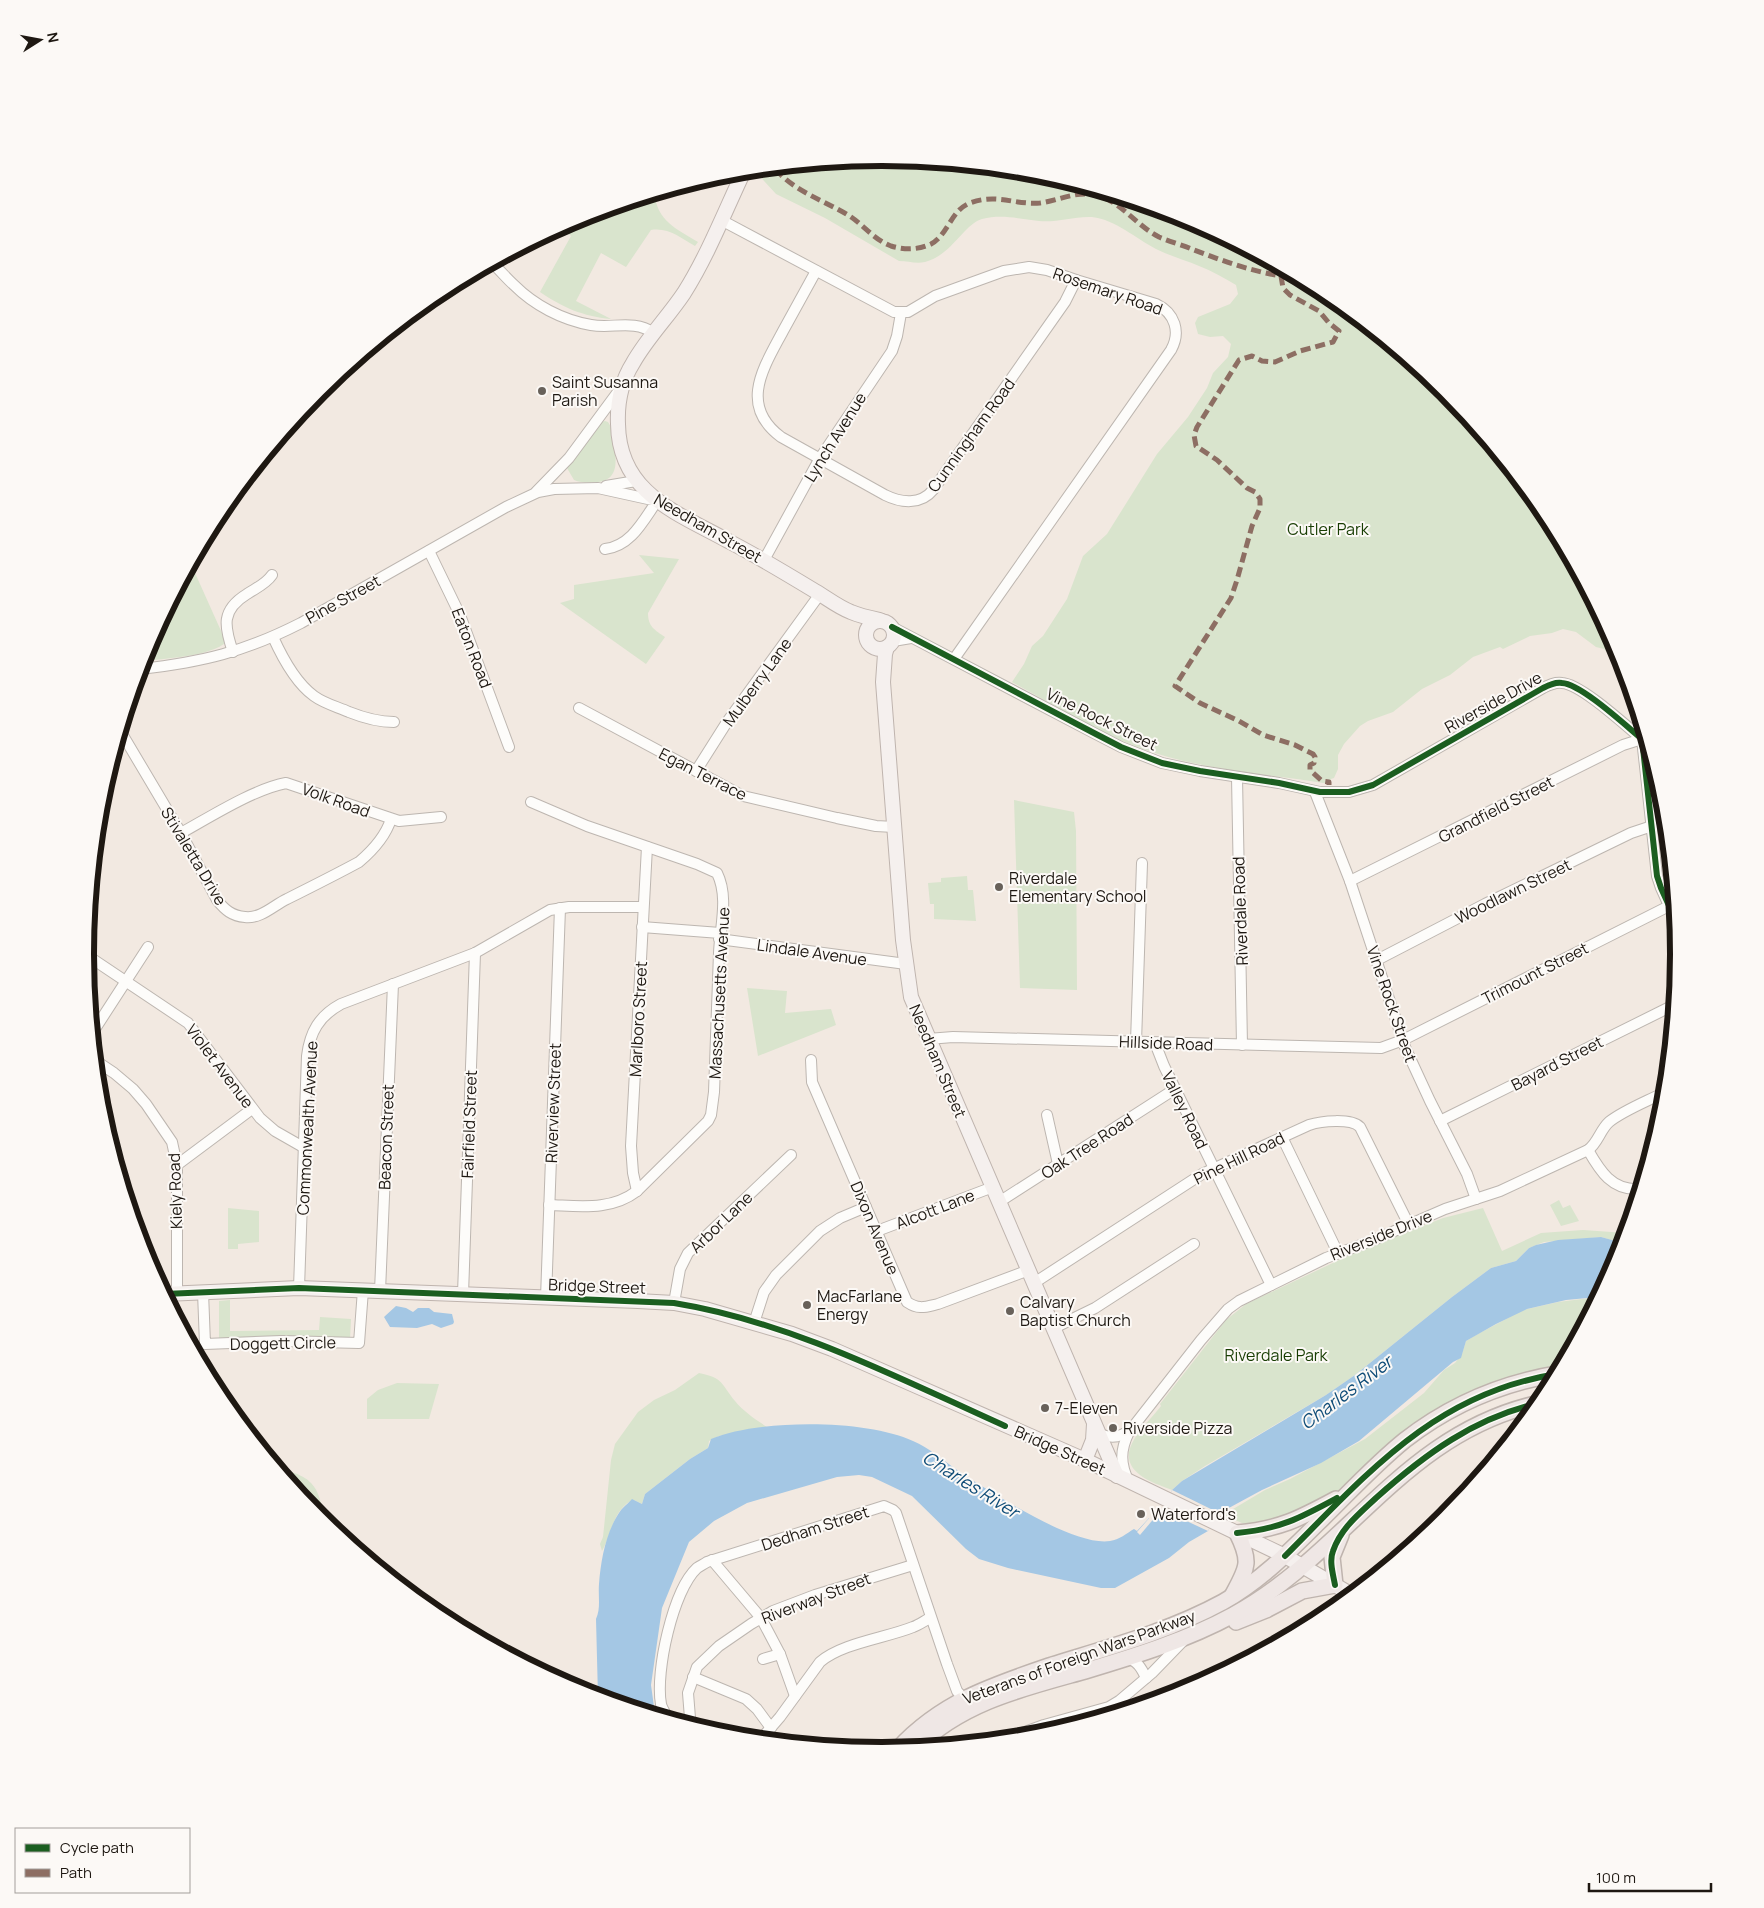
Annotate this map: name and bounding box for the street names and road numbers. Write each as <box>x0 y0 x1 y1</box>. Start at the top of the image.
street label: Rosemary Road <box>1050 262 1166 320</box>
street label: Cunningham Road <box>922 374 1020 496</box>
street label: Lynch Avenue <box>799 388 871 486</box>
street label: Needham Street <box>650 488 766 568</box>
street label: Pine Street <box>302 569 384 629</box>
street label: Eaton Road <box>447 605 497 691</box>
street label: Mulberry Lane <box>717 633 797 731</box>
street label: Riverside Drive <box>1440 666 1546 738</box>
street label: Vine Rock Street <box>1043 682 1161 756</box>
street label: Egan Terrace <box>655 742 751 806</box>
street label: Grandfield Street <box>1434 770 1558 848</box>
street label: Volk Road <box>299 778 373 822</box>
street label: Stivaletta Drive <box>156 803 232 909</box>
street label: Woodlawn Street <box>1451 853 1575 929</box>
street label: Riverdale Road <box>1227 856 1253 966</box>
street label: Massachusetts Avenue <box>704 907 734 1079</box>
street label: Lindale Avenue <box>756 933 868 971</box>
street label: Trimount Street <box>1478 937 1592 1009</box>
street label: Vine Rock Street <box>1362 943 1422 1065</box>
street label: Marlboro Street <box>624 960 652 1078</box>
street label: Needham Street <box>904 1001 972 1121</box>
street label: Violet Avenue <box>181 1019 259 1113</box>
street label: Hillside Road <box>1119 1030 1213 1056</box>
street label: Bayard Street <box>1507 1030 1607 1096</box>
street label: Commonwealth Avenue <box>291 1040 323 1216</box>
street label: Riverview Street <box>540 1043 566 1163</box>
street label: Valley Road <box>1157 1067 1213 1153</box>
street label: Fairfield Street <box>456 1069 482 1179</box>
street label: Beacon Street <box>373 1084 399 1190</box>
street label: Oak Tree Road <box>1037 1108 1137 1184</box>
street label: Pine Hill Road <box>1190 1126 1288 1190</box>
street label: Kiely Road <box>163 1153 187 1229</box>
street label: Dixon Avenue <box>845 1178 905 1278</box>
street label: Alcott Lane <box>892 1184 978 1234</box>
street label: Arbor Lane <box>685 1186 757 1258</box>
street label: Riverside Drive <box>1327 1205 1435 1265</box>
street label: Bridge Street <box>548 1273 646 1299</box>
street label: Doggett Circle <box>230 1331 336 1355</box>
street label: Bridge Street <box>1011 1420 1109 1480</box>
street label: Dedham Street <box>758 1500 872 1556</box>
street label: Riverway Street <box>758 1567 874 1629</box>
street label: Veterans of Foreign Wars Parkway <box>960 1604 1199 1709</box>

